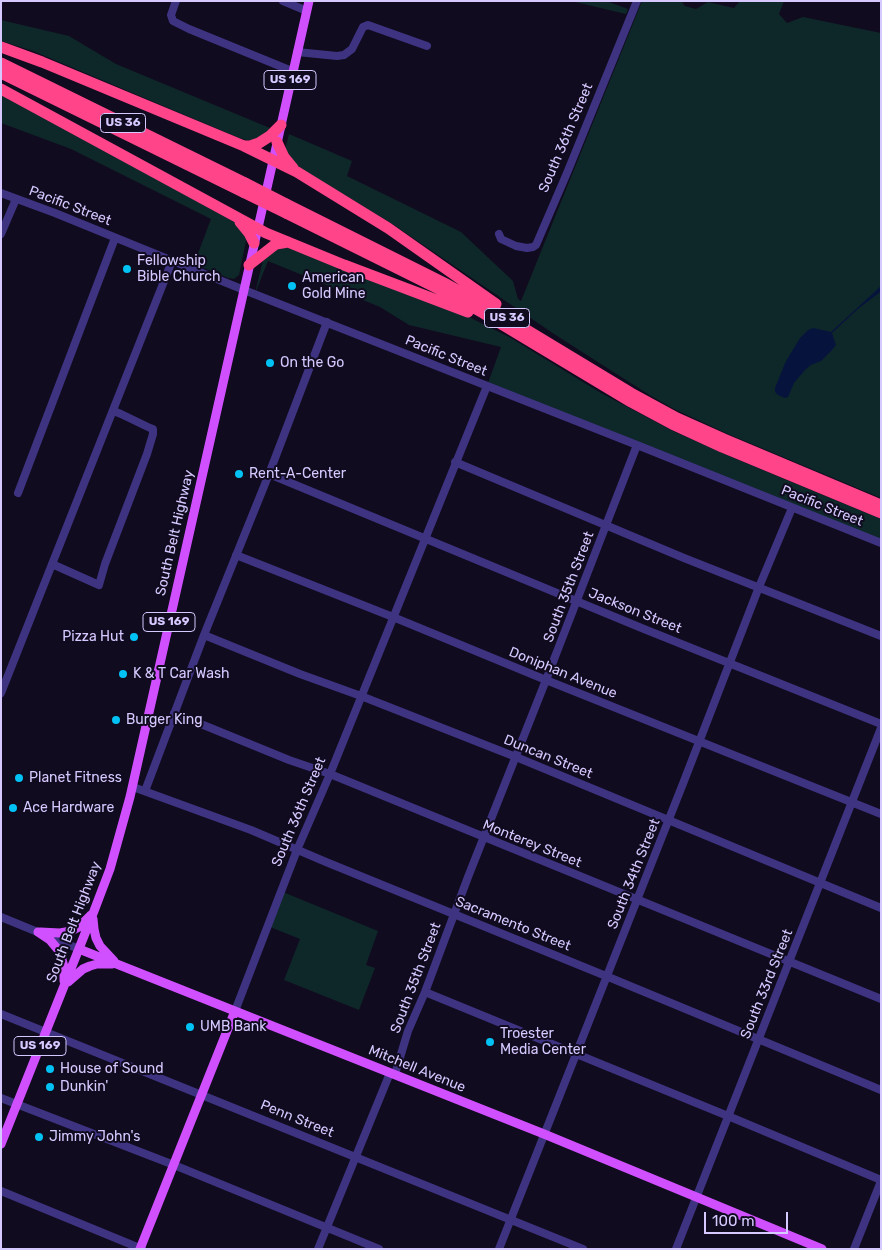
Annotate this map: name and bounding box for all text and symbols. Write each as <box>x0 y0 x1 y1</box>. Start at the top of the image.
road number: US 169 <box>264 70 316 90</box>
street label: South 36th Street <box>535 81 597 195</box>
road number: US 36 <box>100 114 146 132</box>
street label: Pacific Street <box>26 183 114 229</box>
place label: Fellowship Bible Church <box>137 253 220 286</box>
marker: Fellowship Bible Church <box>121 263 133 275</box>
place label: American Gold Mine <box>302 270 366 302</box>
marker: American Gold Mine <box>286 280 298 292</box>
road number: US 36 <box>484 308 530 328</box>
street label: Pacific Street <box>403 332 489 380</box>
place label: On the Go <box>280 355 344 371</box>
marker: On the Go <box>264 357 276 369</box>
place label: Rent-A-Center <box>249 466 346 482</box>
street label: South Belt Highway <box>152 468 198 598</box>
marker: Rent-A-Center <box>233 468 245 480</box>
street label: Pacific Street <box>779 482 865 530</box>
street label: South 35th Street <box>540 529 598 645</box>
street label: Jackson Street <box>586 585 684 637</box>
road number: US 169 <box>143 612 195 632</box>
place label: Pizza Hut <box>62 629 124 645</box>
marker: Pizza Hut <box>128 631 140 643</box>
street label: Doniphan Avenue <box>506 644 620 702</box>
place label: K & T Car Wash <box>133 666 230 682</box>
marker: K & T Car Wash <box>117 668 129 680</box>
place label: Burger King <box>126 712 203 728</box>
marker: Burger King <box>110 714 122 726</box>
street label: Duncan Street <box>501 732 595 782</box>
street label: South 36th Street <box>268 755 330 869</box>
place label: Planet Fitness <box>29 770 122 786</box>
marker: Planet Fitness <box>13 772 25 784</box>
place label: Ace Hardware <box>23 800 114 816</box>
marker: Ace Hardware <box>7 802 19 814</box>
street label: South 34th Street <box>604 816 664 932</box>
street label: Monterey Street <box>480 817 584 871</box>
street label: South Belt Highway <box>43 859 105 985</box>
street label: Sacramento Street <box>453 893 573 955</box>
street label: South 35th Street <box>387 920 445 1036</box>
street label: South 33rd Street <box>737 927 797 1041</box>
place label: UMB Bank <box>200 1019 266 1035</box>
marker: UMB Bank <box>184 1021 196 1033</box>
place label: Troester Media Center <box>500 1026 586 1058</box>
road number: US 169 <box>14 1036 66 1056</box>
marker: Troester Media Center <box>484 1036 496 1048</box>
street label: Mitchell Avenue <box>366 1042 468 1096</box>
place label: House of Sound <box>60 1061 164 1077</box>
marker: House of Sound <box>44 1063 56 1075</box>
place label: Dunkin' <box>60 1079 108 1095</box>
marker: Dunkin' <box>44 1081 56 1093</box>
street label: Penn Street <box>258 1097 336 1141</box>
place label: Jimmy John's <box>49 1129 140 1145</box>
marker: Jimmy John's <box>33 1131 45 1143</box>
scale bar <box>707 1202 791 1234</box>
text: 100 m <box>712 1212 754 1230</box>

